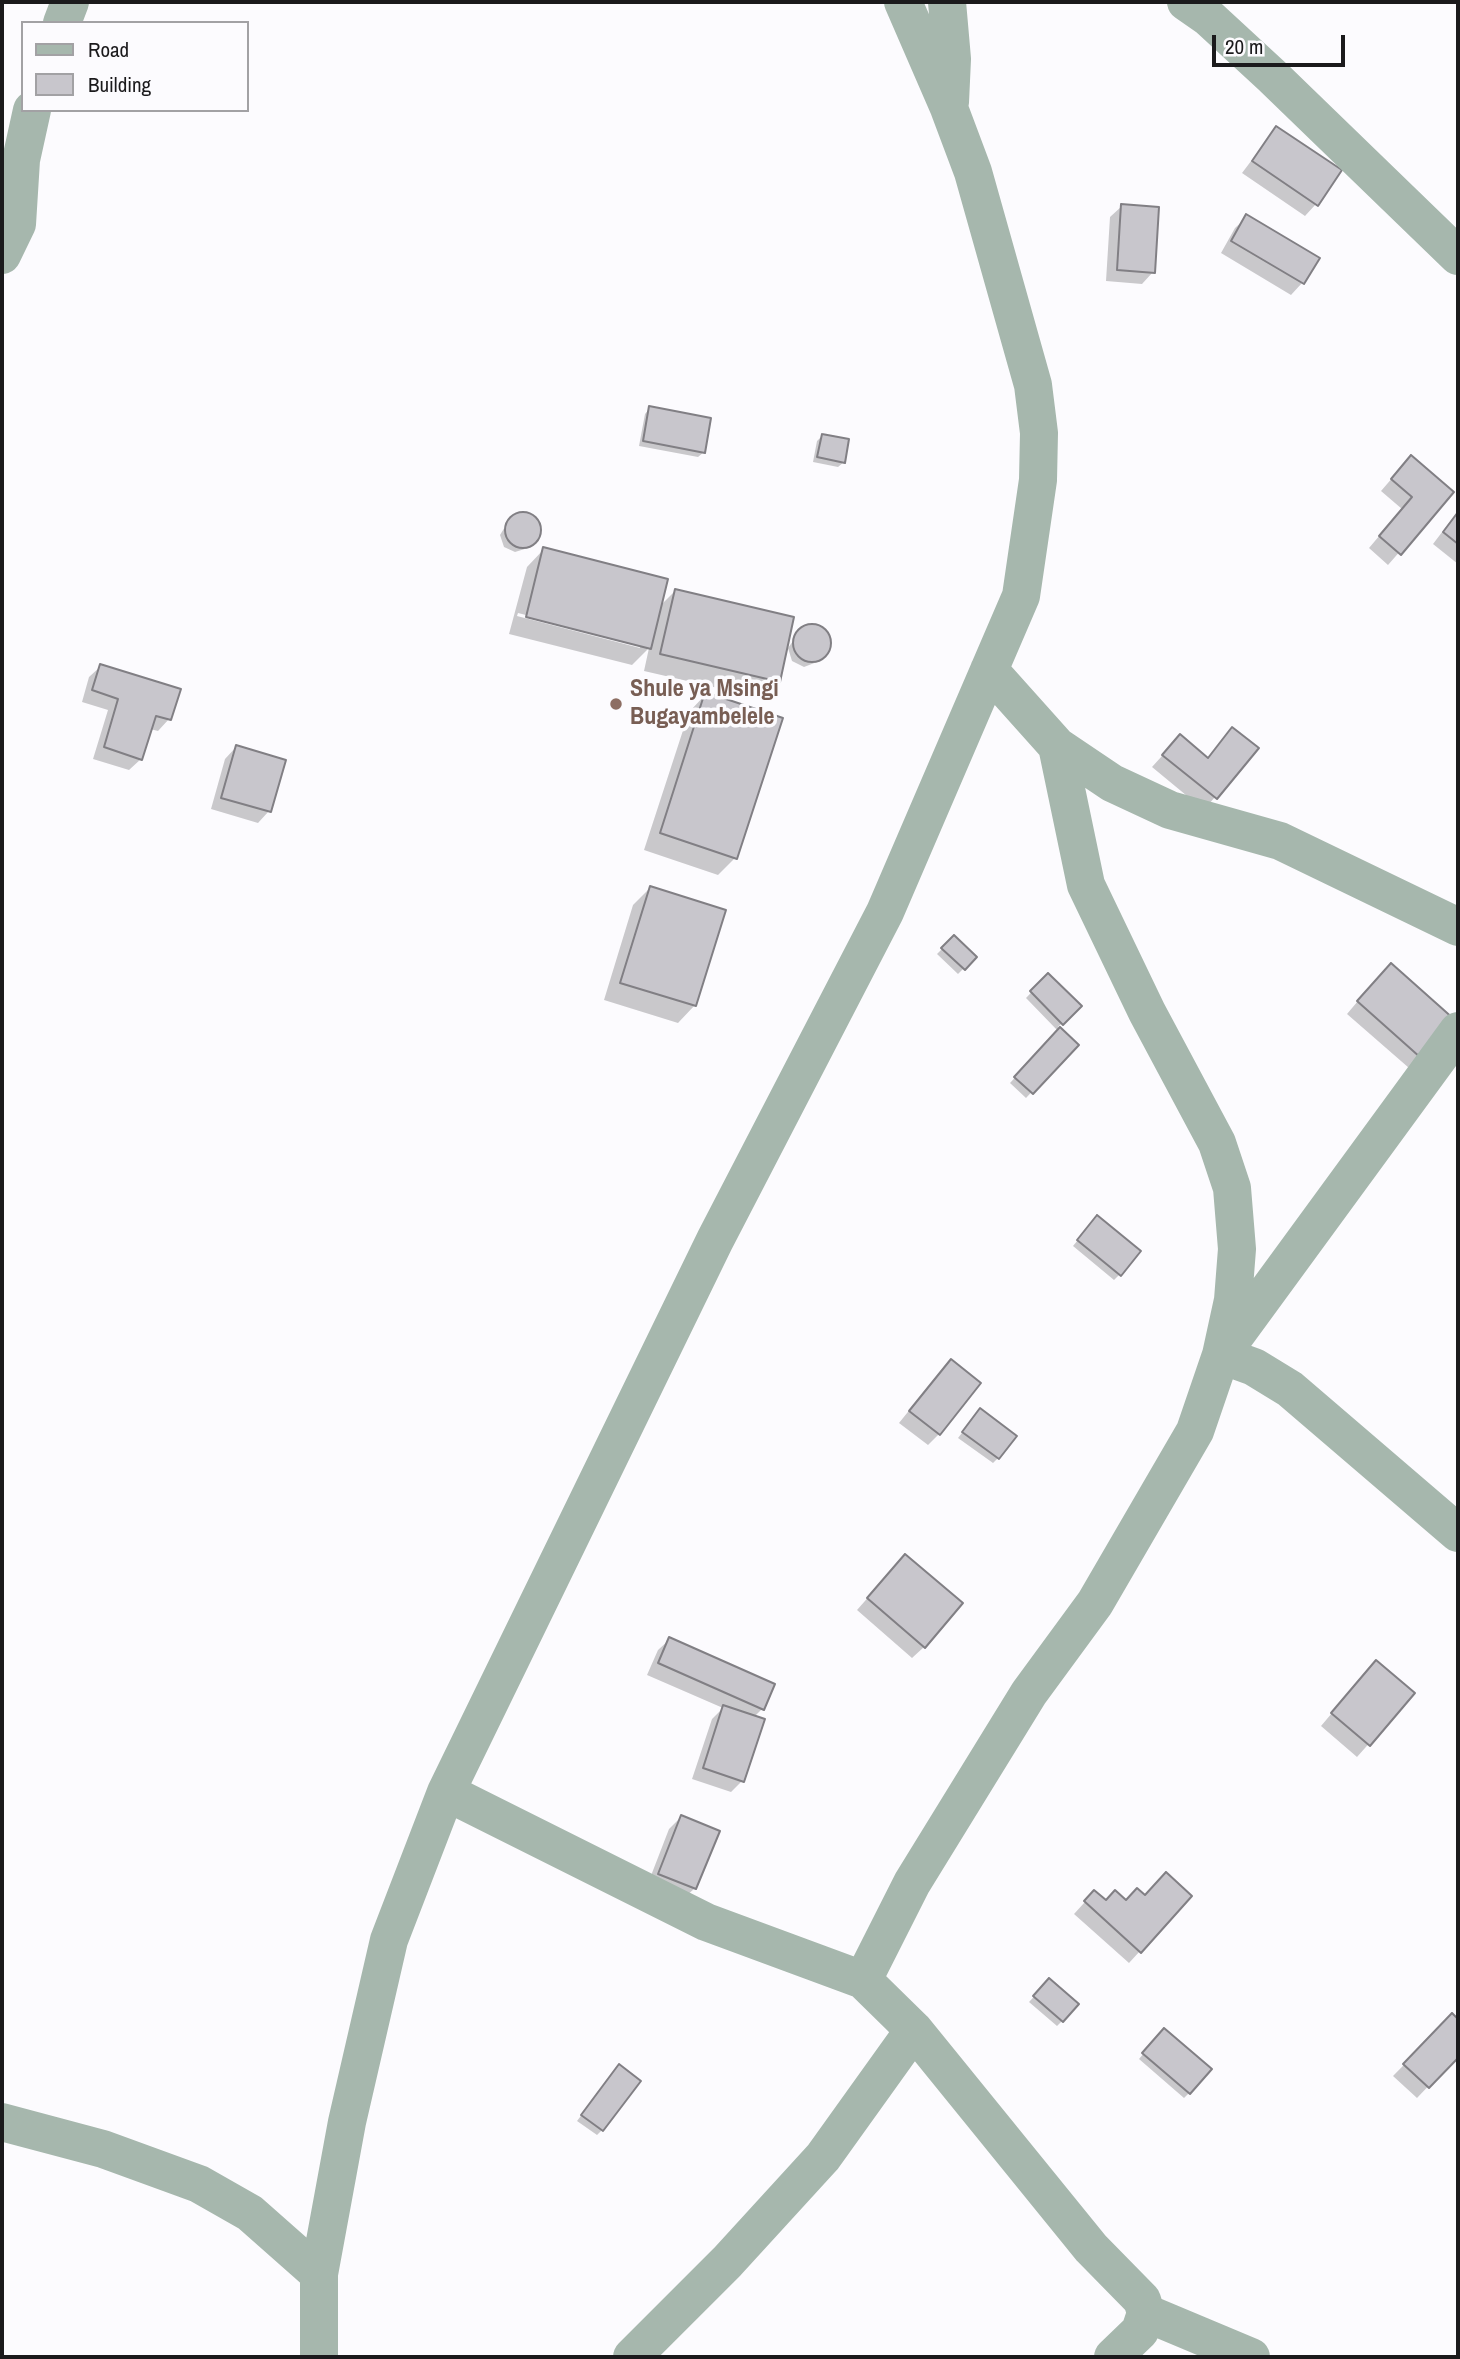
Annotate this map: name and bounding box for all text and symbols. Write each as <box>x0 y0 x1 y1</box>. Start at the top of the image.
legend <box>21 21 248 112</box>
scale bar <box>1215 21 1348 65</box>
text: 20 m <box>1225 32 1263 61</box>
text: Road <box>88 35 129 64</box>
text: Building <box>88 70 151 99</box>
place label: Shule ya Msingi Bugayambelele <box>630 676 779 732</box>
marker: Shule ya Msingi Bugayambelele <box>608 696 624 712</box>

